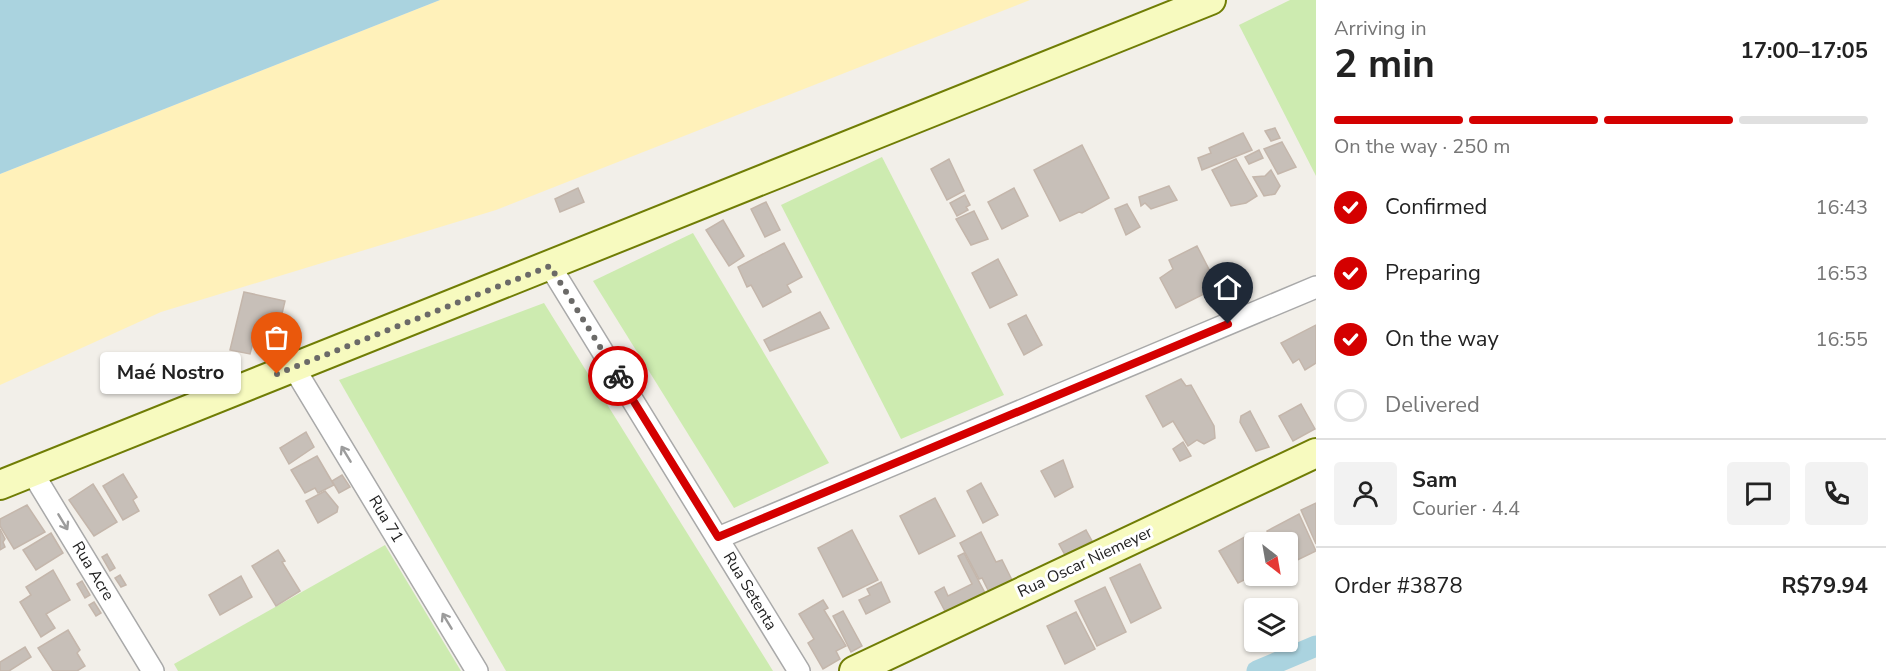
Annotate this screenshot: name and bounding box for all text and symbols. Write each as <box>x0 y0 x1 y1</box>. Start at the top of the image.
text: Arriving in <box>1334 15 1427 42</box>
text: 17:00–17:05 <box>1740 36 1868 66</box>
text: 2 min <box>1334 38 1435 91</box>
text: On the way · 250 m <box>1334 133 1510 160</box>
icon: check <box>1334 191 1367 224</box>
text: Confirmed <box>1385 192 1487 222</box>
text: 16:43 <box>1815 194 1868 221</box>
icon: check <box>1334 257 1367 290</box>
text: Preparing <box>1385 258 1481 288</box>
text: 16:53 <box>1815 260 1868 287</box>
pin <box>1202 262 1253 324</box>
icon: home <box>1211 271 1244 304</box>
pin <box>251 312 302 374</box>
icon: bag <box>260 321 293 354</box>
icon: check <box>1334 323 1367 356</box>
text: On the way <box>1385 324 1499 354</box>
text: 16:55 <box>1815 326 1868 353</box>
courier <box>588 346 648 406</box>
callout: Maé Nostro <box>100 353 241 395</box>
text: Maé Nostro <box>117 359 224 386</box>
icon: bike <box>602 360 635 393</box>
text: Delivered <box>1385 390 1480 420</box>
one-way arrow <box>340 446 352 463</box>
button: person <box>1334 462 1397 525</box>
button: chat <box>1727 462 1790 525</box>
button: phone <box>1805 462 1868 525</box>
text: Sam <box>1412 465 1457 495</box>
street label: Rua 71 <box>363 491 409 547</box>
text: Courier · 4.4 <box>1412 495 1520 522</box>
one-way arrow <box>57 513 69 530</box>
street label: Rua Oscar Niemeyer <box>1014 521 1156 603</box>
north arrow <box>1244 532 1298 586</box>
map controls <box>1244 532 1298 652</box>
street label: Rua Acre <box>67 537 119 605</box>
street label: Rua Setenta <box>718 548 782 634</box>
text: Order #3878 <box>1334 571 1463 601</box>
text: R$79.94 <box>1781 571 1868 601</box>
button: layers <box>1244 598 1298 652</box>
one-way arrow <box>440 613 452 630</box>

